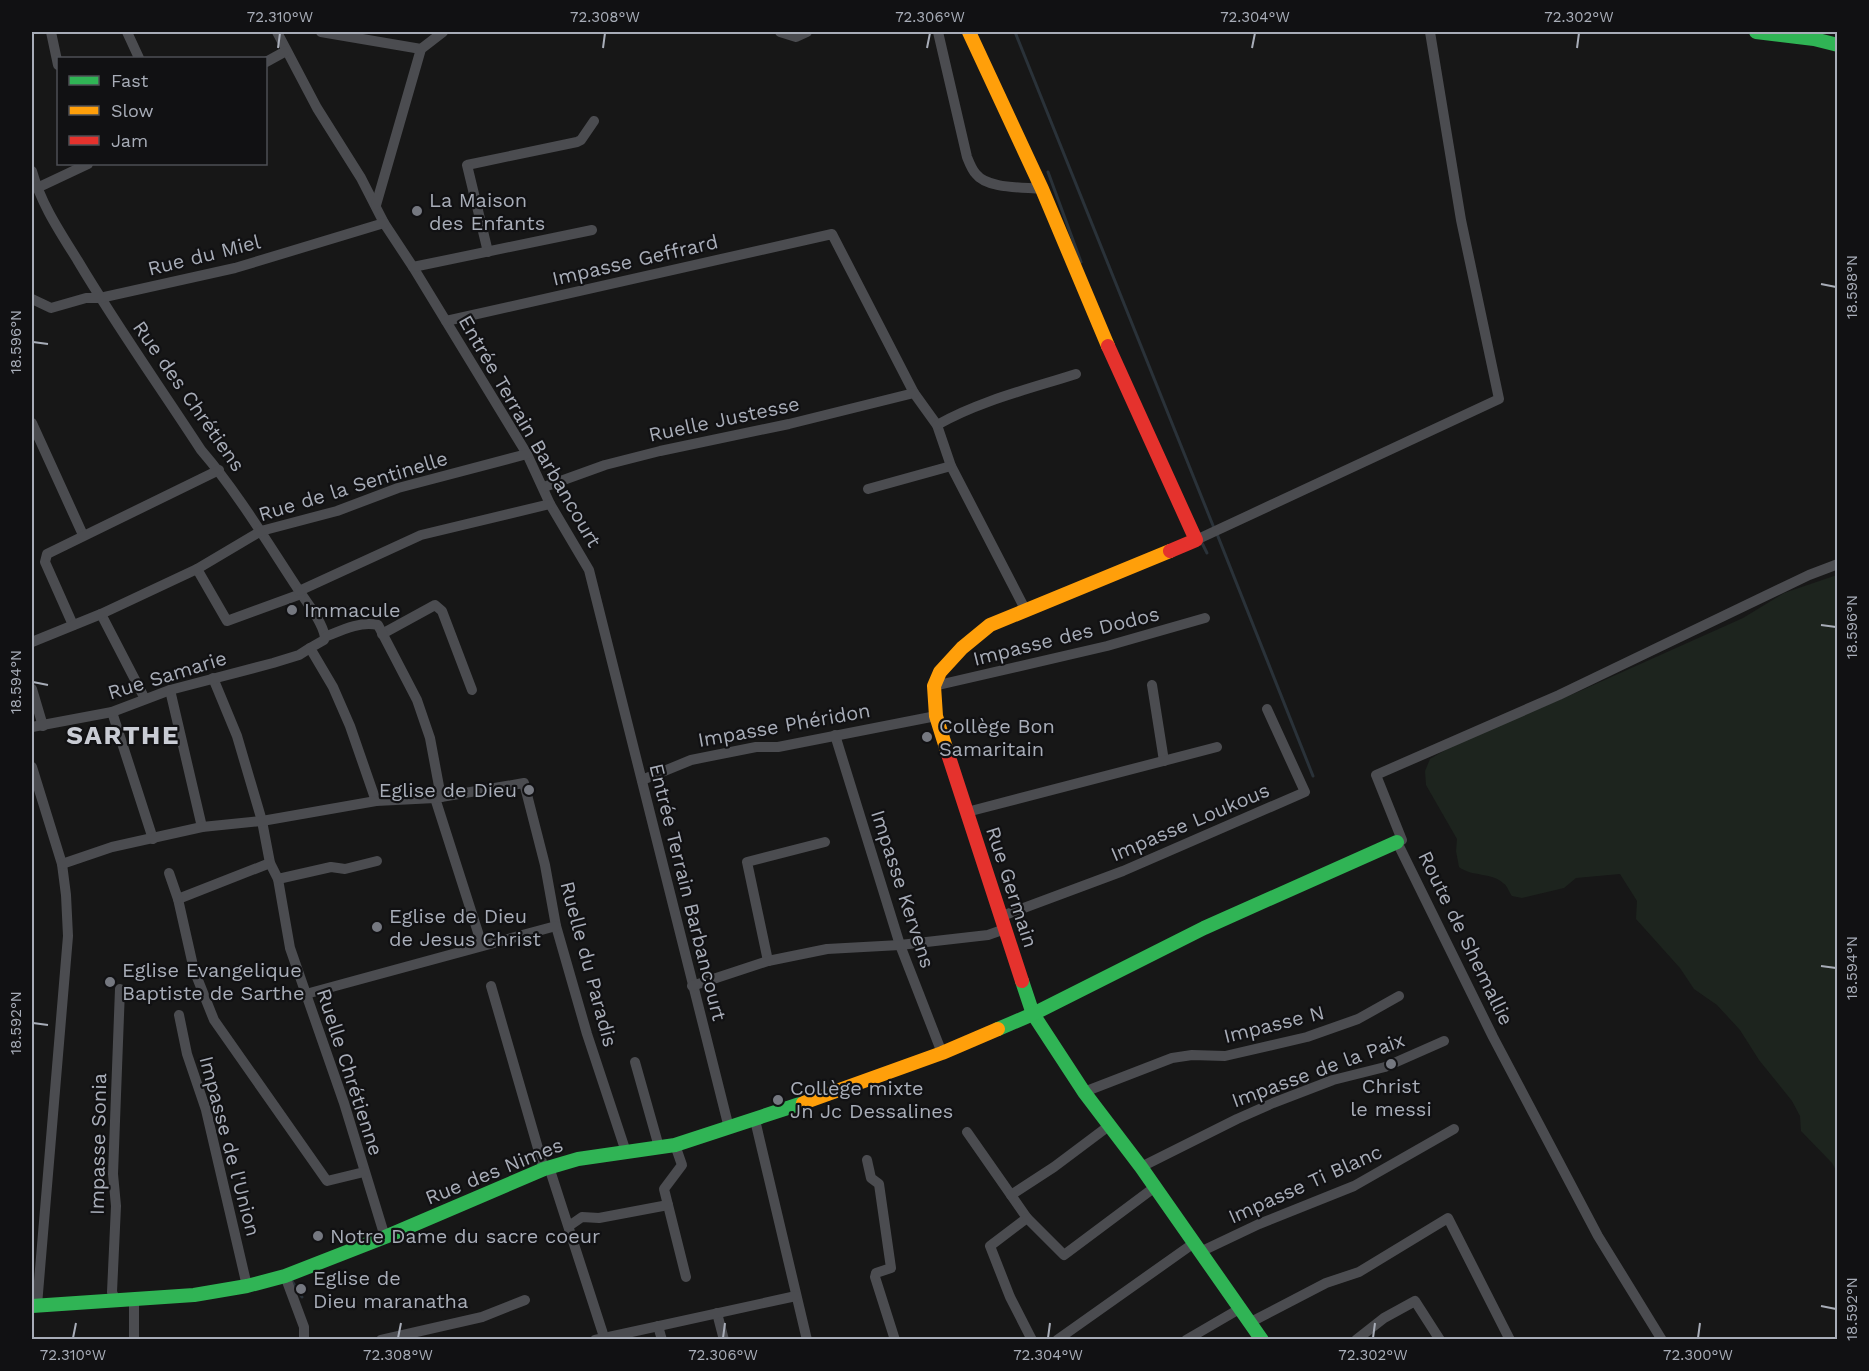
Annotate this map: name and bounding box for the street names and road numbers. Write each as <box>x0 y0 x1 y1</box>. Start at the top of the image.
street label: Rue du Miel <box>145 229 263 281</box>
street label: Impasse Geffrard <box>550 229 720 291</box>
street label: Entrée Terrain Barbancourt <box>454 311 607 552</box>
street label: Rue des Chrétiens <box>128 316 250 476</box>
street label: Ruelle Justesse <box>646 391 802 447</box>
street label: Rue de la Sentinelle <box>256 446 450 526</box>
street label: Impasse des Dodos <box>970 601 1162 671</box>
street label: Rue Samarie <box>105 646 229 704</box>
street label: Impasse Phéridon <box>696 698 872 752</box>
street label: Entrée Terrain Barbancourt <box>644 761 732 1024</box>
street label: Impasse Loukous <box>1107 778 1273 866</box>
street label: Impasse Kervens <box>866 807 940 971</box>
street label: Rue Germain <box>981 823 1043 951</box>
street label: Route de Shemallie <box>1413 847 1519 1029</box>
street label: Ruelle du Paradis <box>555 879 623 1049</box>
street label: Ruelle Chrétienne <box>312 985 388 1159</box>
street label: Impasse N <box>1221 1000 1327 1048</box>
street label: Impasse de la Paix <box>1228 1028 1408 1112</box>
street label: Impasse de l'Union <box>194 1053 266 1239</box>
street label: Impasse Sonia <box>85 1073 111 1215</box>
street label: Rue des Nimes <box>422 1132 566 1210</box>
street label: Impasse Ti Blanc <box>1224 1139 1386 1229</box>

